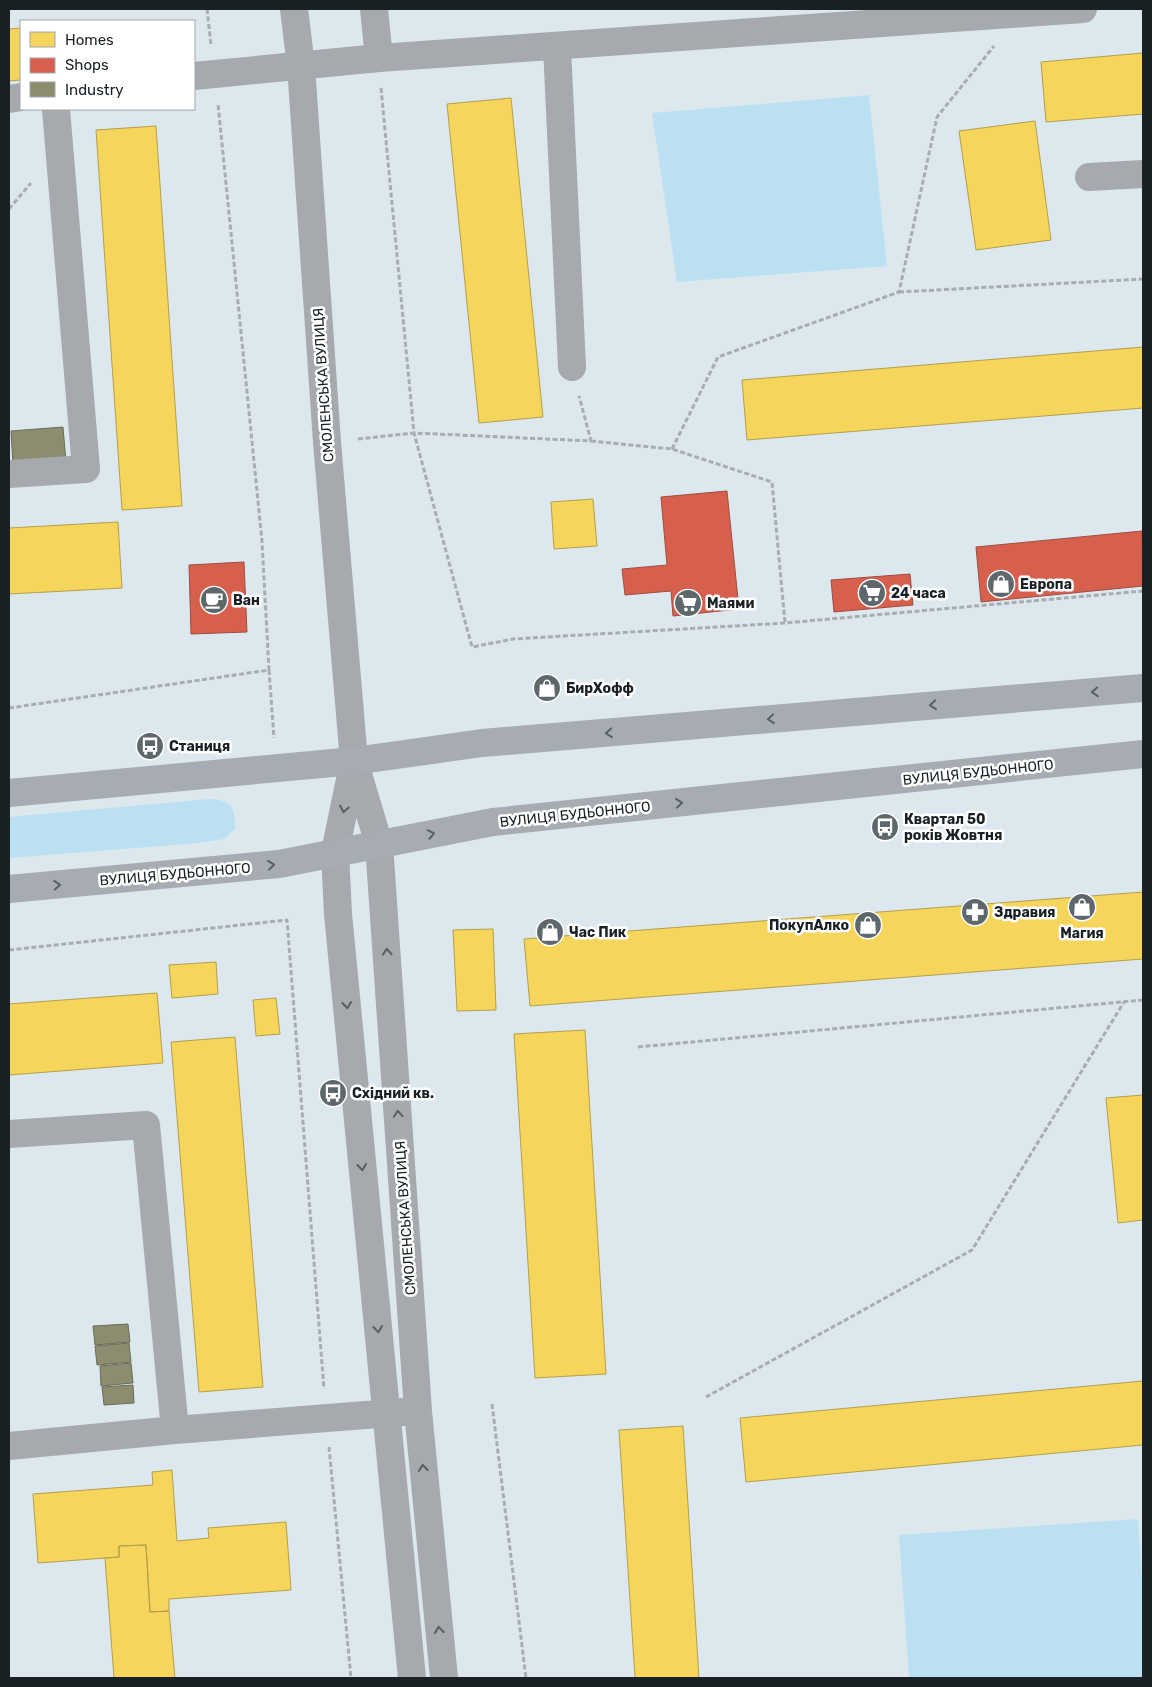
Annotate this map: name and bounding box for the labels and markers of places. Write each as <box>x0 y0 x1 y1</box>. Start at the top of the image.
shop icon: Европа <box>986 569 1016 599</box>
place label: Европа <box>1020 576 1072 593</box>
supermarket icon: 24 часа <box>857 578 887 608</box>
cafe icon: Ван <box>199 585 229 615</box>
place label: 24 часа <box>891 585 946 602</box>
supermarket icon: Маями <box>673 588 703 618</box>
place label: Ван <box>233 592 260 609</box>
place label: Маями <box>707 595 754 612</box>
shop icon: БирХофф <box>532 673 562 703</box>
place label: БирХофф <box>566 680 634 697</box>
bus stop icon: Станиця <box>135 731 165 761</box>
place label: Станиця <box>169 738 230 755</box>
place label: Квартал 50 років Жовтня <box>904 811 1002 844</box>
bus stop icon: Квартал 50 років Жовтня <box>870 812 900 842</box>
shop icon: Магия <box>1067 892 1097 922</box>
pharmacy icon: Здравия <box>960 897 990 927</box>
place label: Здравия <box>994 904 1056 921</box>
shop icon: ПокупАлко <box>853 910 883 940</box>
shop icon: Час Пик <box>535 917 565 947</box>
place label: ПокупАлко <box>769 917 849 934</box>
place label: Час Пик <box>569 924 627 941</box>
place label: Магия <box>1060 925 1104 942</box>
bus stop icon: Східний кв. <box>318 1078 348 1108</box>
place label: Східний кв. <box>352 1085 434 1102</box>

